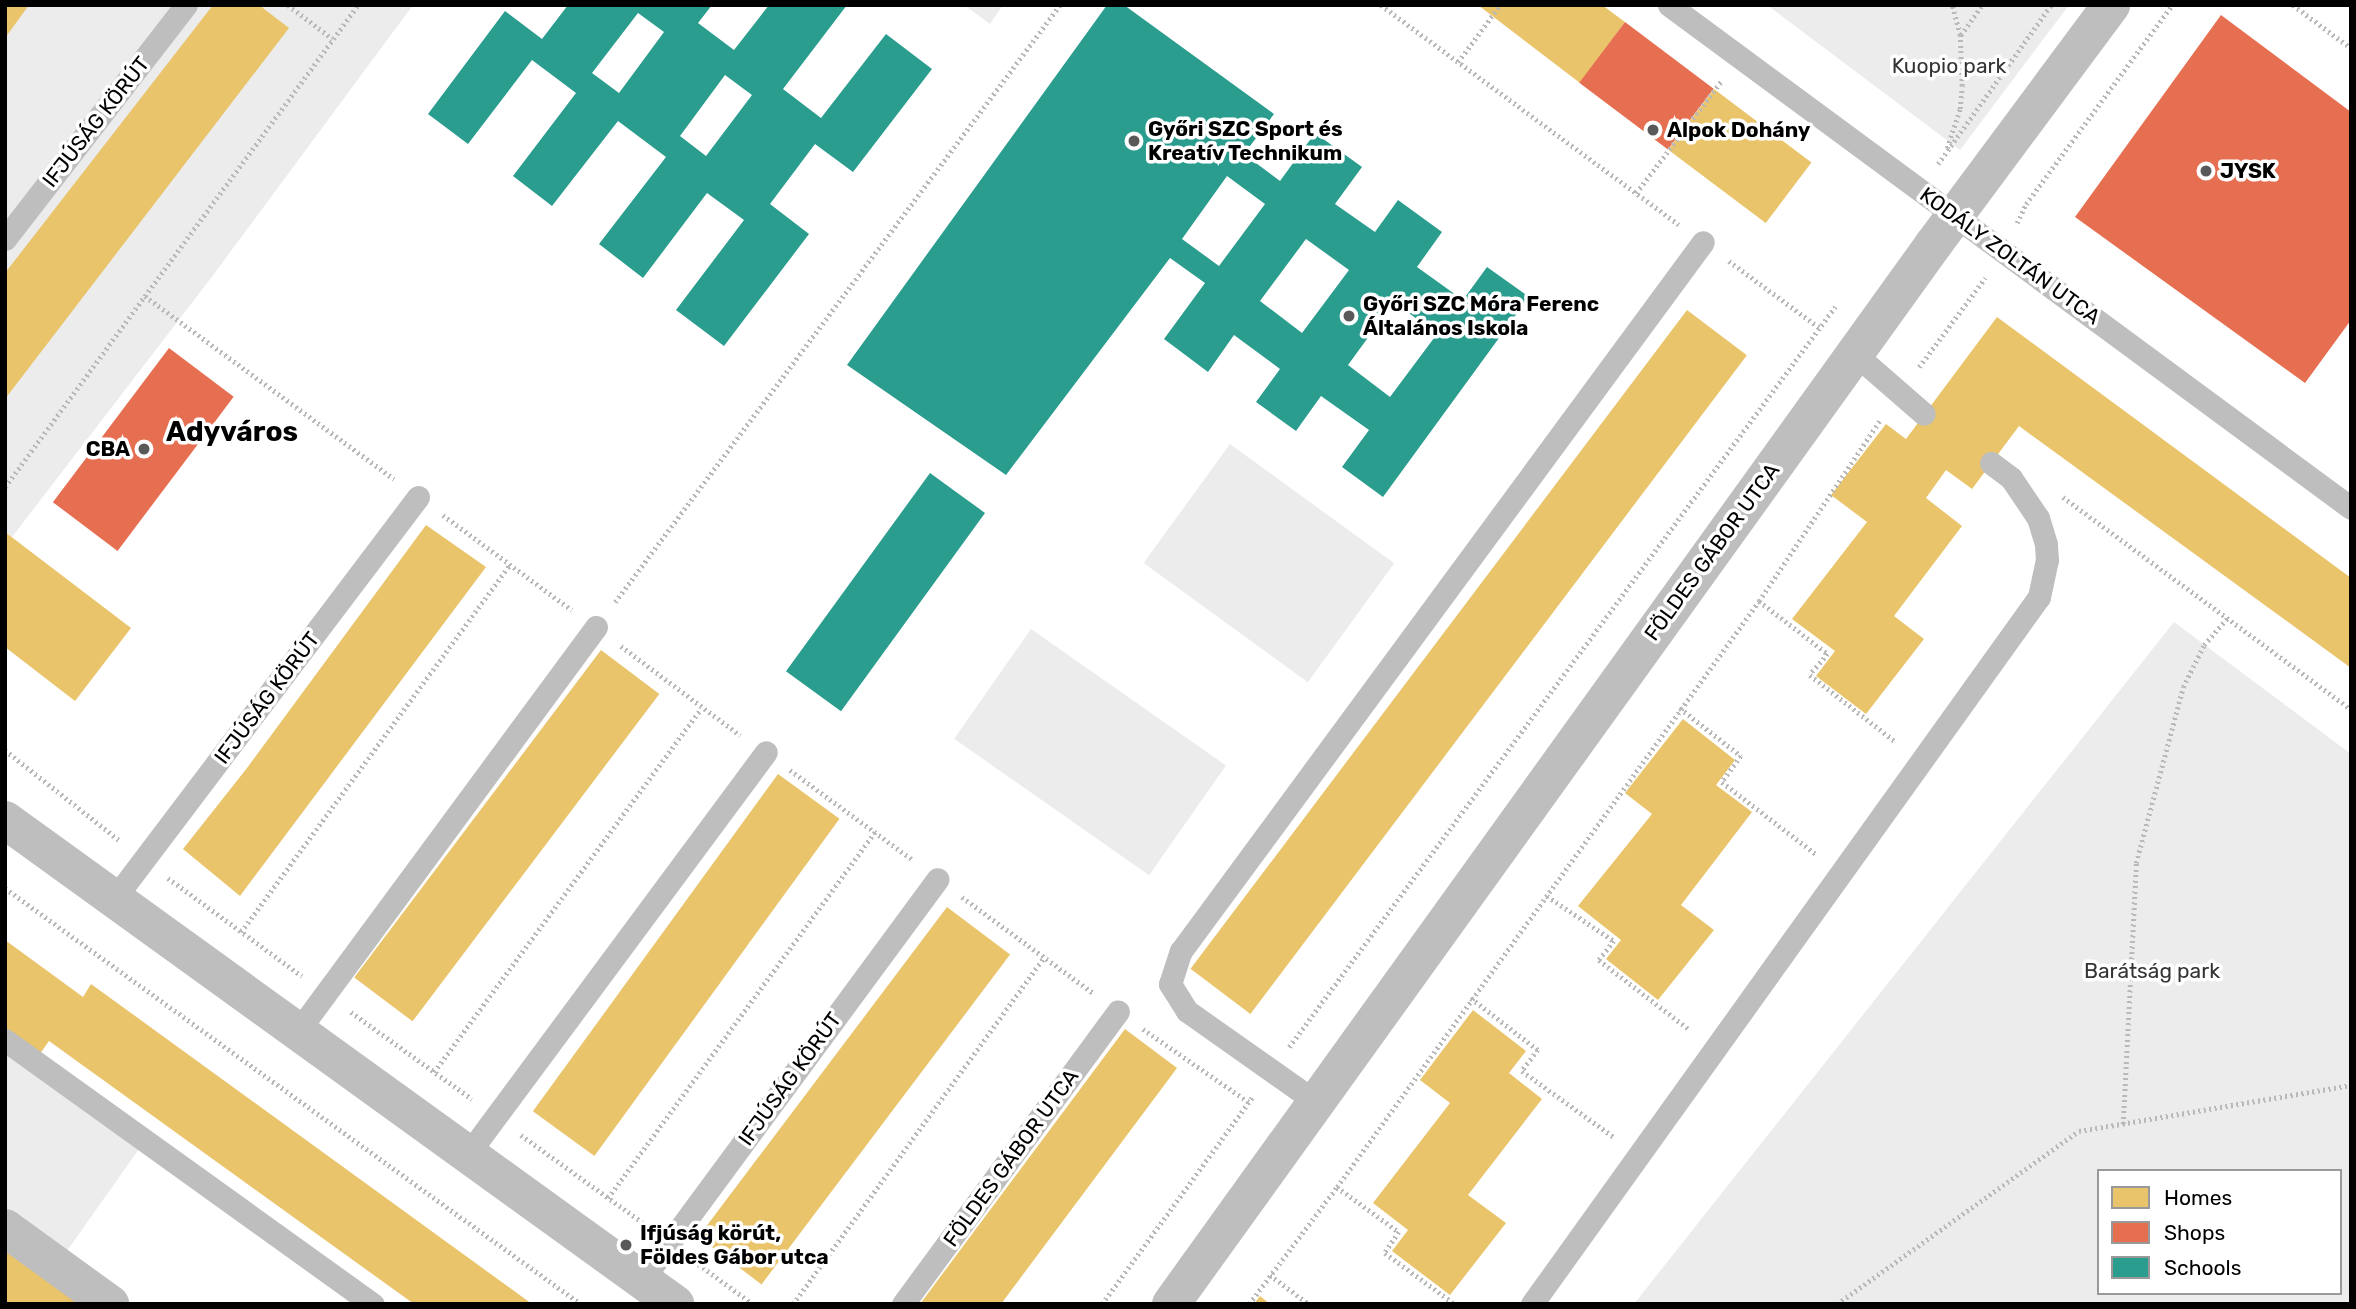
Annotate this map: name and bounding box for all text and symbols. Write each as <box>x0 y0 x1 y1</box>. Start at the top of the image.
street label: IFJÚSÁG KÖRÚT <box>37 52 155 192</box>
park label: Kuopio park <box>1892 53 2006 79</box>
place label: Győri SZC Sport és Kreatív Technikum <box>1148 116 1343 166</box>
place label: Alpok Dohány <box>1667 117 1810 143</box>
marker: Alpok Dohány <box>1645 122 1661 138</box>
marker: Győri SZC Sport és Kreatív Technikum <box>1126 133 1142 149</box>
place label: JYSK <box>2220 158 2276 184</box>
marker: JYSK <box>2198 163 2214 179</box>
street label: KODÁLY ZOLTÁN UTCA <box>1915 182 2105 330</box>
place label: Győri SZC Móra Ferenc Általános Iskola <box>1363 291 1599 341</box>
marker: Győri SZC Móra Ferenc Általános Iskola <box>1341 308 1357 324</box>
district label: Adyváros <box>166 415 298 449</box>
place label: CBA <box>86 436 130 462</box>
marker: CBA <box>136 441 152 457</box>
street label: FÖLDES GÁBOR UTCA <box>1639 458 1785 646</box>
street label: IFJÚSÁG KÖRÚT <box>209 627 325 769</box>
park label: Barátság park <box>2084 958 2220 984</box>
street label: IFJÚSÁG KÖRÚT <box>733 1007 847 1151</box>
street label: FÖLDES GÁBOR UTCA <box>938 1064 1084 1252</box>
legend <box>2097 1169 2342 1295</box>
text: Homes <box>2164 1185 2232 1210</box>
place label: Ifjúság körút, Földes Gábor utca <box>640 1220 829 1270</box>
text: Shops <box>2164 1220 2225 1245</box>
marker: Ifjúság körút, Földes Gábor utca <box>618 1237 634 1253</box>
text: Schools <box>2164 1255 2241 1280</box>

